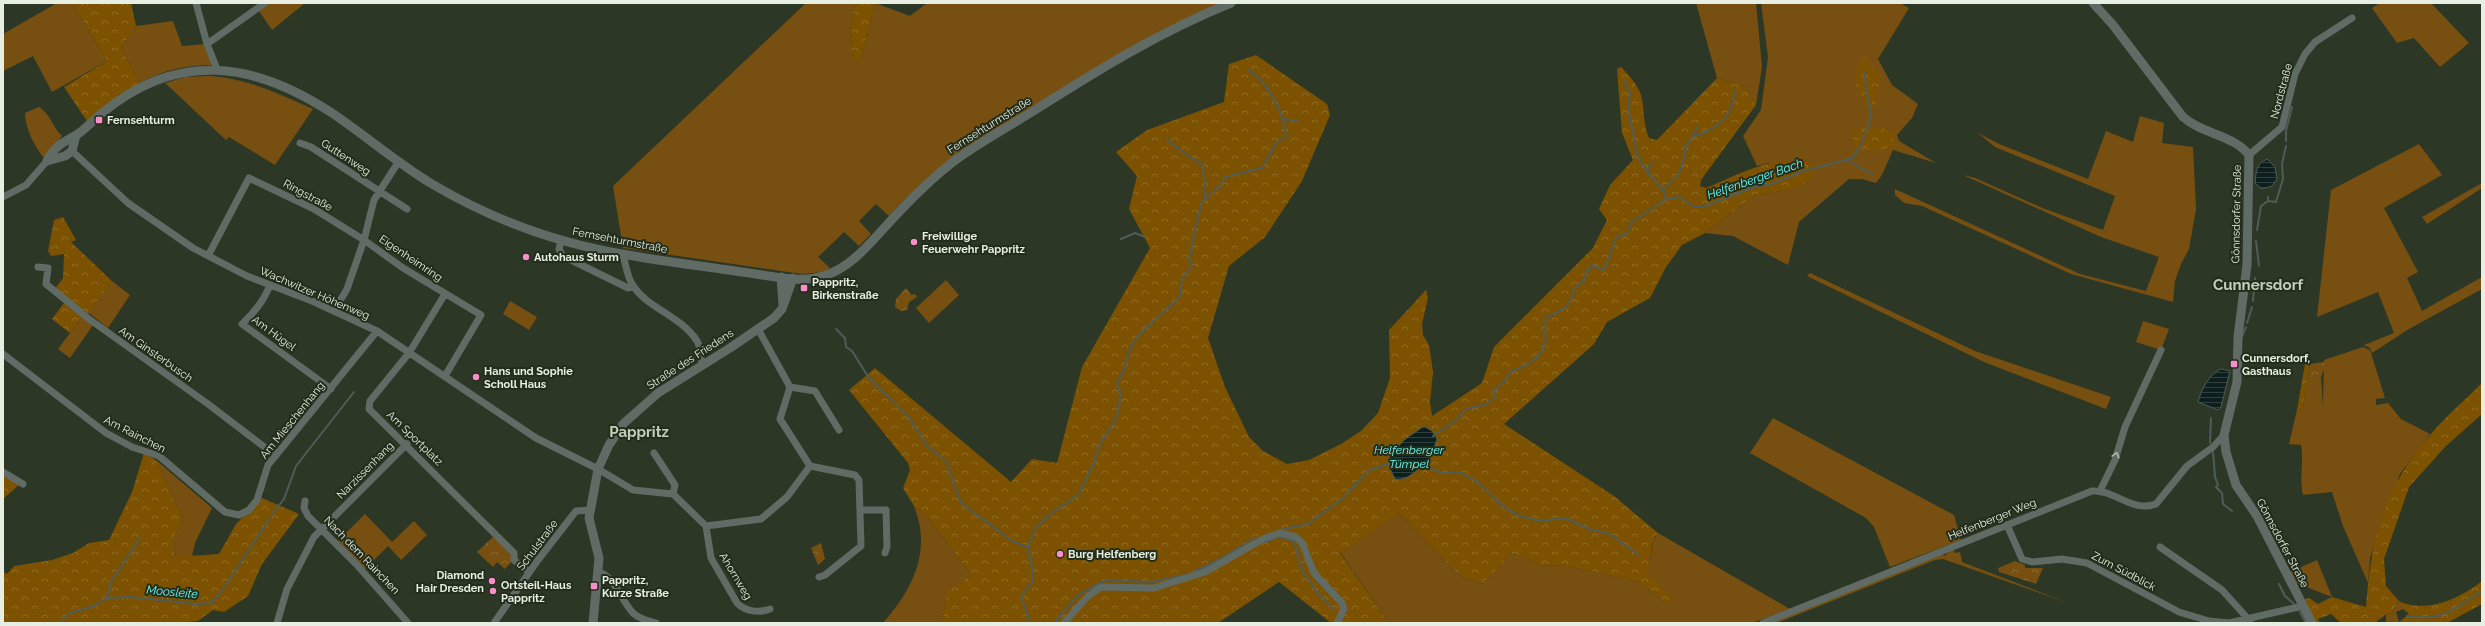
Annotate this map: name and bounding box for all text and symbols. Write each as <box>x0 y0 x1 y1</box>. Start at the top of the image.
street label: Nordstraße <box>2268 61 2295 120</box>
street label: Fernsehturmstraße <box>945 94 1034 157</box>
place label: Fernsehturm <box>107 114 175 127</box>
marker: Fernsehturm <box>94 115 104 125</box>
street label: Guttenweg <box>319 137 373 178</box>
water label: Helfenberger Bach <box>1705 156 1805 202</box>
street label: Gönnsdorfer Straße <box>2229 164 2244 263</box>
street label: Ringstraße <box>281 177 335 214</box>
street label: Fernsehturmstraße <box>571 225 669 256</box>
place label: Freiwillige Feuerwehr Pappritz <box>922 230 1025 256</box>
street label: Eigenheimring <box>377 232 445 284</box>
marker: Freiwillige Feuerwehr Pappritz <box>909 237 919 247</box>
place label: Autohaus Sturm <box>534 251 619 264</box>
marker: Autohaus Sturm <box>521 252 531 262</box>
street label: Wachwitzer Höhenweg <box>258 264 372 323</box>
place label: Pappritz, Birkenstraße <box>812 276 879 302</box>
district label: Cunnersdorf <box>2213 276 2303 294</box>
marker: Pappritz, Birkenstraße <box>799 283 809 293</box>
street label: Am Hügel <box>249 313 298 354</box>
street label: Am Ginsterbusch <box>116 324 195 385</box>
street label: Straße des Friedens <box>645 327 736 392</box>
place label: Cunnersdorf, Gasthaus <box>2242 352 2310 378</box>
marker: Cunnersdorf, Gasthaus <box>2229 359 2239 369</box>
place label: Hans und Sophie Scholl Haus <box>484 365 573 391</box>
marker: Hans und Sophie Scholl Haus <box>471 372 481 382</box>
street label: Am Mieschenhang <box>257 379 327 461</box>
street label: Am Sportplatz <box>384 408 446 469</box>
street label: Am Rainchen <box>102 413 168 456</box>
district label: Pappritz <box>609 423 669 441</box>
street label: Narzissenhang <box>334 439 397 502</box>
water label: Helfenberger Tümpel <box>1374 443 1445 471</box>
one-way arrow <box>2111 452 2120 459</box>
street label: Helfenberger Weg <box>1946 496 2038 543</box>
street label: Gönnsdorfer Straße <box>2254 497 2312 590</box>
street label: Nach dem Rainchen <box>321 514 402 597</box>
street label: Schulstraße <box>514 517 561 573</box>
place label: Burg Helfenberg <box>1068 548 1156 561</box>
marker: Burg Helfenberg <box>1055 549 1065 559</box>
street label: Zum Südblick <box>2090 549 2158 594</box>
street label: Ahornweg <box>716 550 755 602</box>
place label: Diamond Hair Dresden <box>416 569 484 595</box>
place label: Pappritz, Kurze Straße <box>602 574 669 600</box>
marker: Diamond Hair Dresden <box>487 576 497 586</box>
place label: Ortsteil-Haus Pappritz <box>501 579 572 605</box>
marker: Pappritz, Kurze Straße <box>589 581 599 591</box>
water label: Moosleite <box>146 583 199 601</box>
marker: Ortsteil-Haus Pappritz <box>488 586 498 596</box>

